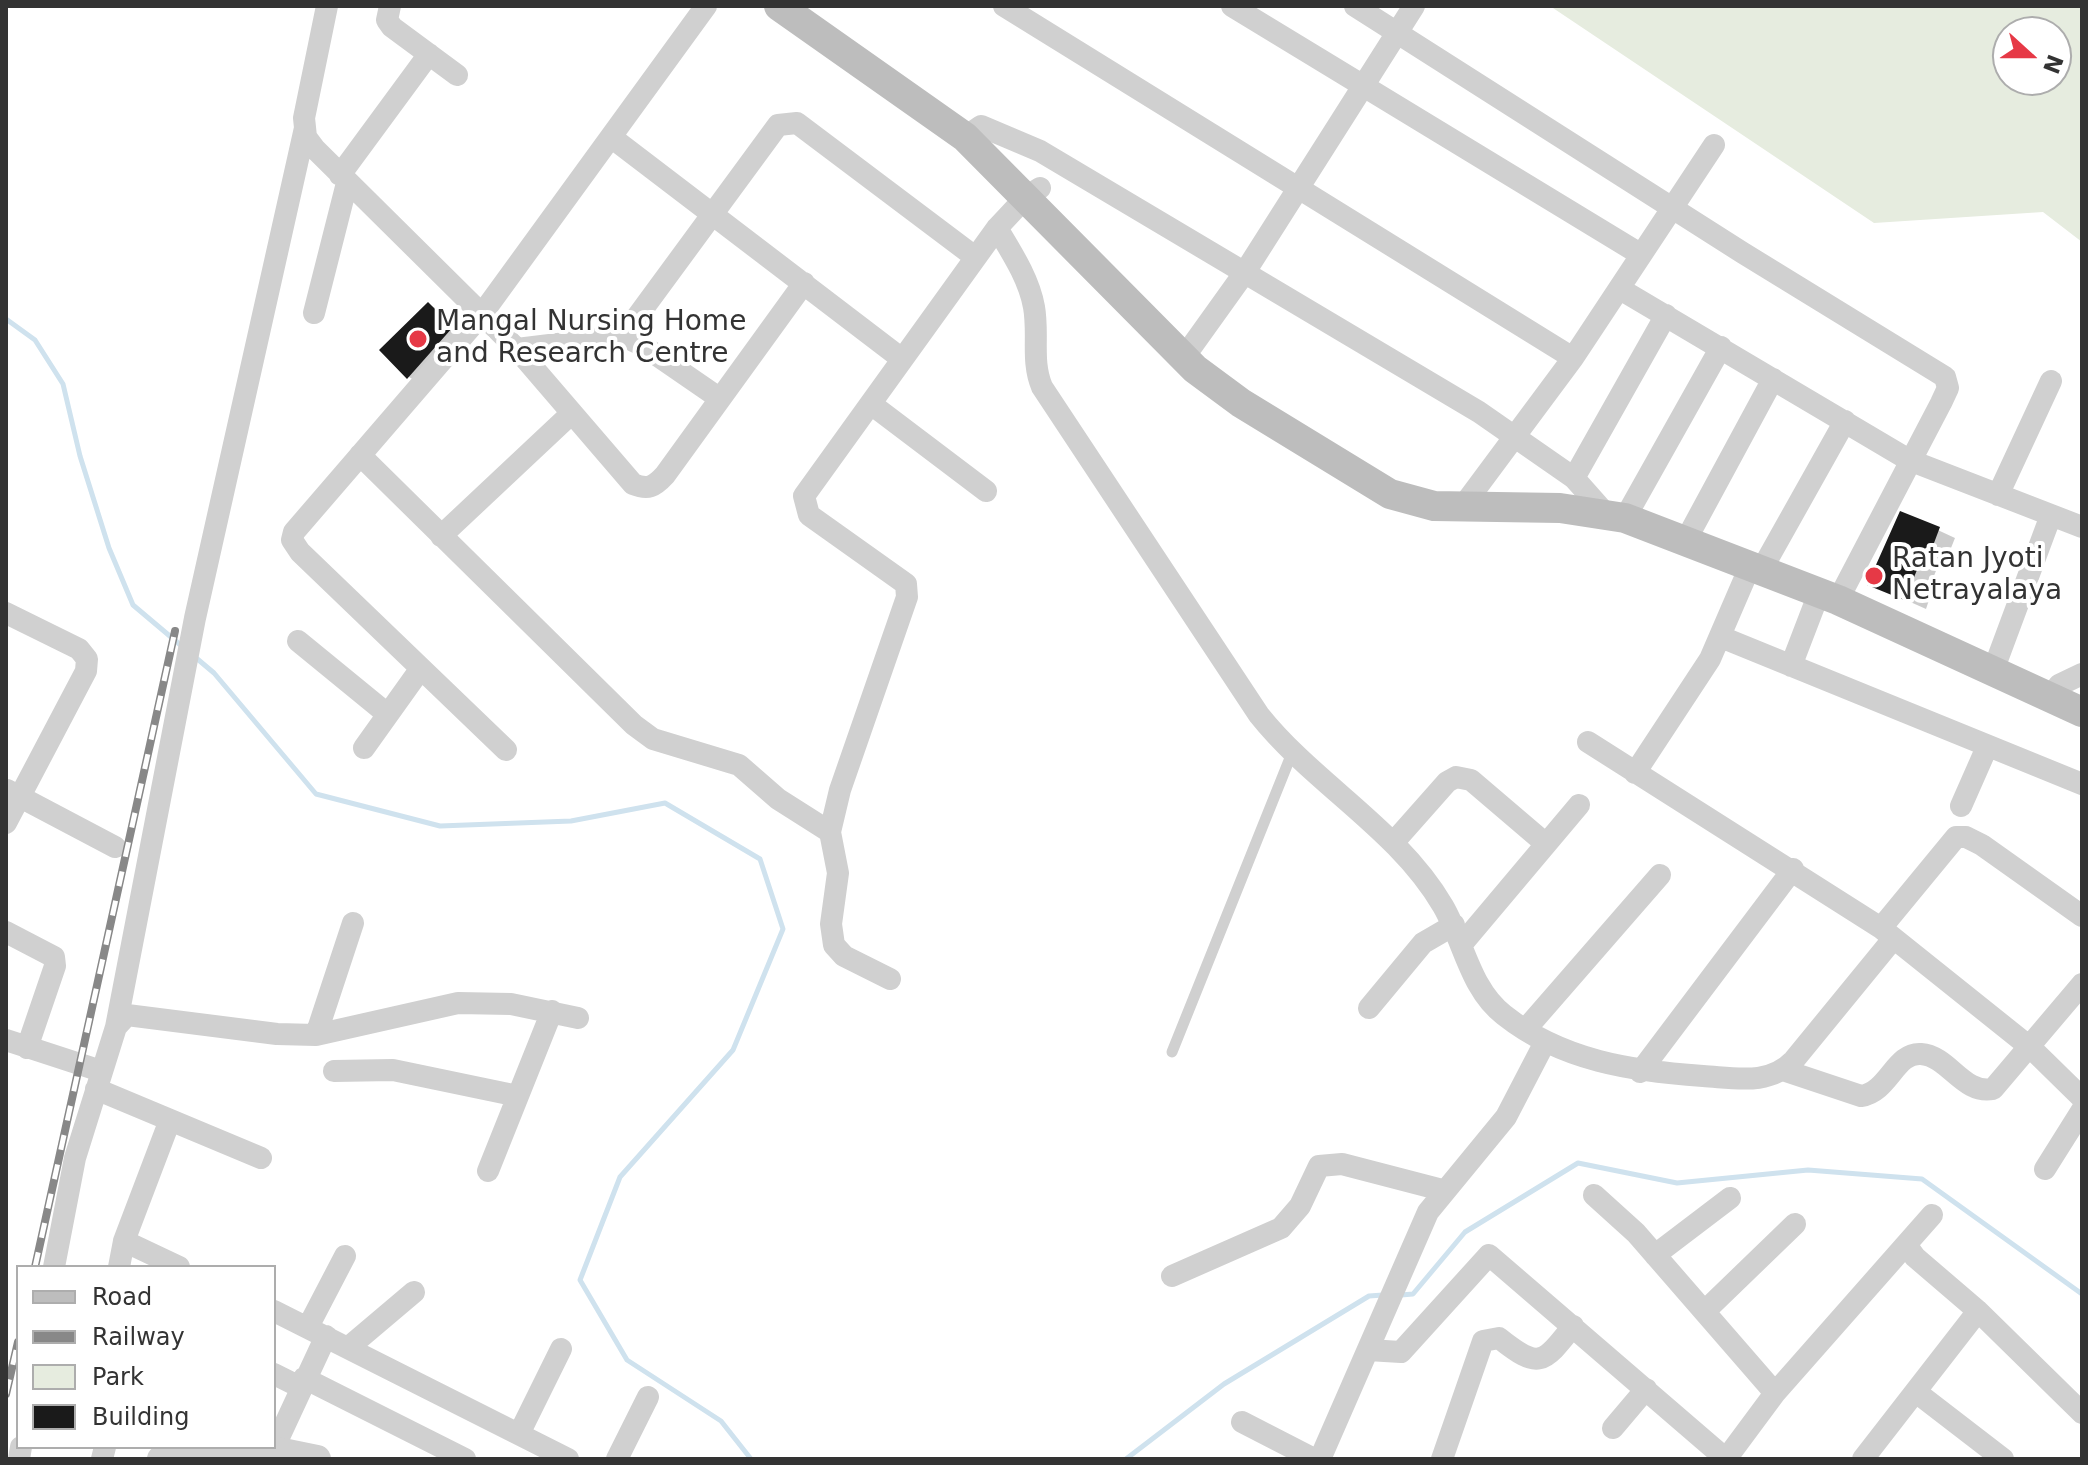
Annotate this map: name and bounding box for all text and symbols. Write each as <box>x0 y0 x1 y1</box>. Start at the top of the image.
north arrow <box>1992 16 2072 96</box>
text: N <box>2038 51 2068 77</box>
place label: Mangal Nursing Home and Research Centre <box>436 306 746 372</box>
marker: Mangal Nursing Home and Research Centre <box>407 328 429 350</box>
place label: Ratan Jyoti Netrayalaya <box>1892 543 2062 609</box>
marker: Ratan Jyoti Netrayalaya <box>1863 565 1885 587</box>
legend <box>16 1265 276 1449</box>
text: Road <box>92 1283 152 1311</box>
text: Railway <box>92 1323 185 1351</box>
text: Park <box>92 1363 144 1391</box>
text: Building <box>92 1403 189 1431</box>

